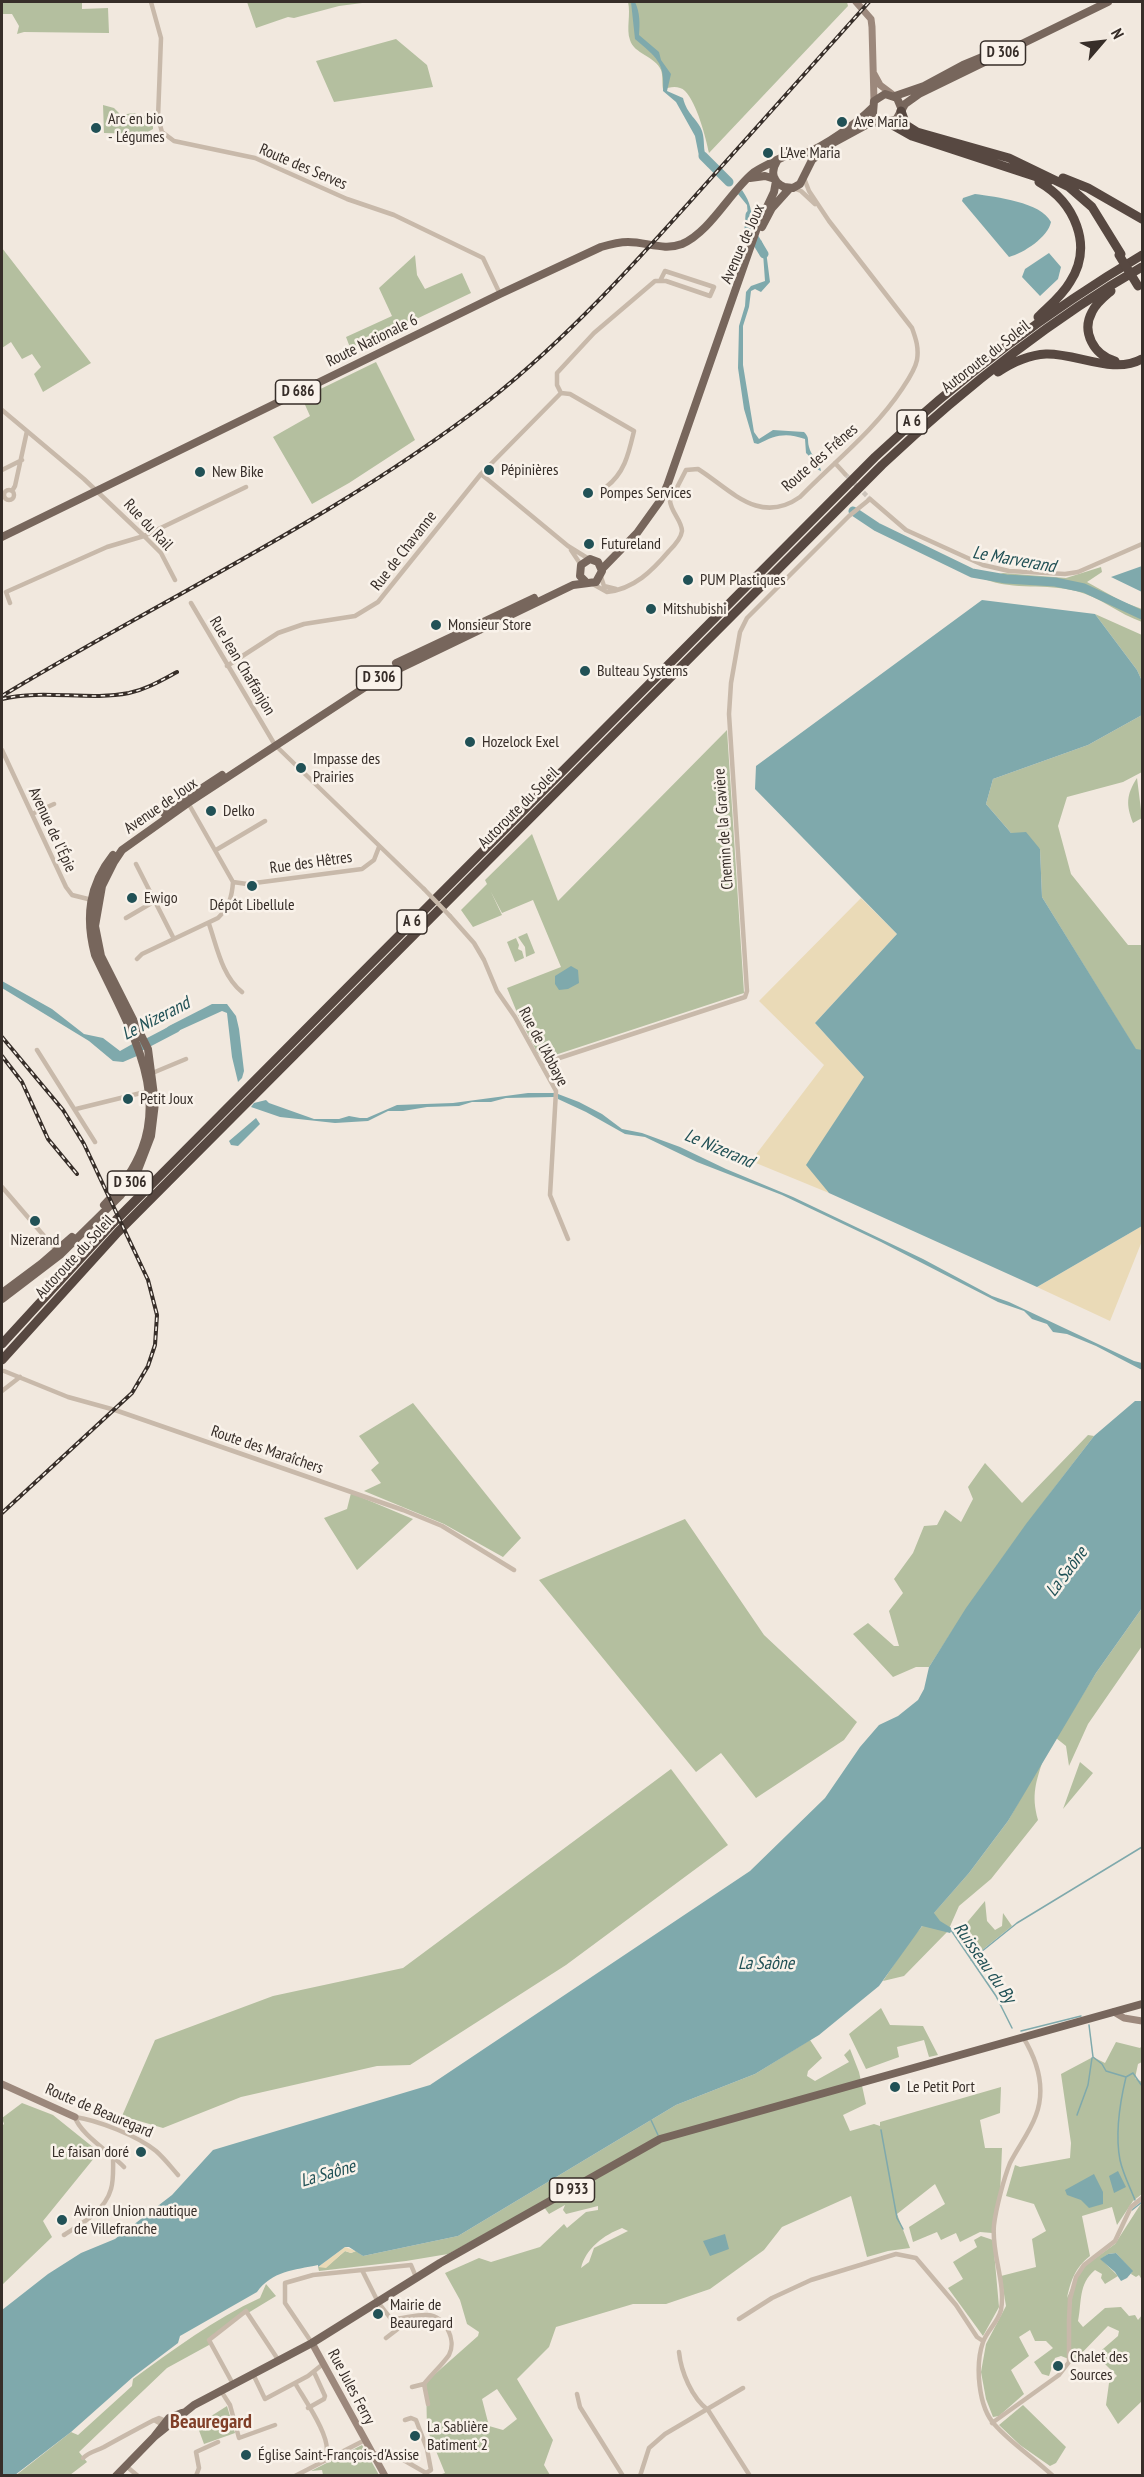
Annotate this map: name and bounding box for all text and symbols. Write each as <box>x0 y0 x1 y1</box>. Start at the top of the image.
north arrow <box>1072 12 1132 72</box>
text: N <box>1107 25 1129 42</box>
road number: D 306 <box>980 41 1026 65</box>
place label: Arc en bio - Légumes <box>108 109 165 147</box>
place label: Ave Maria <box>854 112 908 132</box>
marker: Ave Maria <box>835 115 849 129</box>
marker: Arc en bio - Légumes <box>89 121 103 135</box>
street label: Route des Serves <box>256 140 350 194</box>
place label: L'Ave Maria <box>780 143 840 163</box>
marker: L'Ave Maria <box>761 146 775 160</box>
street label: Avenue de Joux <box>717 201 769 287</box>
street label: Route Nationale 6 <box>323 311 421 371</box>
street label: Autoroute du Soleil <box>938 317 1034 397</box>
road number: D 686 <box>276 380 320 404</box>
road number: A 6 <box>897 410 927 434</box>
street label: Route des Frênes <box>778 420 862 496</box>
place label: Pépinières <box>501 460 558 480</box>
place label: New Bike <box>212 462 264 482</box>
marker: Pépinières <box>482 463 496 477</box>
marker: New Bike <box>193 465 207 479</box>
place label: Pompes Services <box>600 483 691 503</box>
marker: Pompes Services <box>581 486 595 500</box>
street label: Rue du Rail <box>119 495 177 555</box>
street label: Rue de Chavanne <box>367 507 441 595</box>
place label: Futureland <box>601 534 661 554</box>
marker: Futureland <box>582 537 596 551</box>
water label: Le Marverand <box>971 542 1057 578</box>
place label: PUM Plastiques <box>700 570 786 590</box>
marker: PUM Plastiques <box>681 573 695 587</box>
place label: Mitshubishi <box>663 599 727 619</box>
marker: Mitshubishi <box>644 602 658 616</box>
street label: Rue Jean Chaffanjon <box>205 613 279 719</box>
place label: Monsieur Store <box>448 615 531 635</box>
marker: Monsieur Store <box>429 618 443 632</box>
place label: Bulteau Systems <box>597 661 688 681</box>
marker: Bulteau Systems <box>578 664 592 678</box>
road number: D 306 <box>356 666 401 690</box>
place label: Hozelock Exel <box>482 732 559 752</box>
marker: Hozelock Exel <box>463 735 477 749</box>
place label: Impasse des Prairies <box>313 749 380 787</box>
marker: Impasse des Prairies <box>294 761 308 775</box>
street label: Autoroute du Soleil <box>474 763 564 853</box>
street label: Chemin de la Gravière <box>710 768 738 890</box>
street label: Avenue de Joux <box>121 774 201 838</box>
street label: Avenue de l'Épie <box>24 785 80 875</box>
place label: Delko <box>223 801 255 821</box>
marker: Delko <box>204 804 218 818</box>
street label: Rue des Hêtres <box>269 848 353 878</box>
marker: Dépôt Libellule <box>245 879 259 893</box>
place label: Ewigo <box>144 888 178 908</box>
marker: Ewigo <box>125 891 139 905</box>
place label: Dépôt Libellule <box>209 895 295 915</box>
road number: A 6 <box>397 910 427 934</box>
water label: Le Nizerand <box>119 993 193 1045</box>
street label: Rue de l'Abbaye <box>514 1004 572 1090</box>
place label: Petit Joux <box>140 1089 193 1109</box>
marker: Petit Joux <box>121 1092 135 1106</box>
water label: Le Nizerand <box>681 1125 757 1173</box>
road number: D 306 <box>108 1171 152 1195</box>
street label: Autoroute du Soleil <box>32 1211 118 1303</box>
marker: Nizerand <box>28 1214 42 1228</box>
place label: Nizerand <box>11 1230 59 1250</box>
street label: Route des Maraîchers <box>208 1422 326 1478</box>
water label: La Saône <box>1041 1543 1093 1601</box>
water label: Ruisseau du By <box>948 1919 1020 2007</box>
water label: La Saône <box>738 1953 794 1975</box>
place label: Le Petit Port <box>907 2077 975 2097</box>
street label: Route de Beauregard <box>42 2080 156 2142</box>
marker: Le Petit Port <box>888 2080 902 2094</box>
place label: Le faisan doré <box>52 2142 129 2162</box>
marker: Le faisan doré <box>134 2145 148 2159</box>
water label: La Saône <box>298 2156 358 2192</box>
road number: D 933 <box>550 2178 594 2202</box>
place label: Aviron Union nautique de Villefranche <box>74 2201 197 2239</box>
marker: Aviron Union nautique de Villefranche <box>55 2213 69 2227</box>
place label: Mairie de Beauregard <box>390 2295 453 2333</box>
marker: Mairie de Beauregard <box>371 2307 385 2321</box>
street label: Rue Jules Ferry <box>323 2346 379 2428</box>
place label: Chalet des Sources <box>1070 2347 1128 2385</box>
marker: Chalet des Sources <box>1051 2359 1065 2373</box>
district label: Beauregard <box>170 2410 252 2434</box>
place label: La Sablière Batiment 2 <box>427 2417 488 2455</box>
marker: La Sablière Batiment 2 <box>408 2429 422 2443</box>
place label: Église Saint-François-d'Assise <box>258 2445 419 2465</box>
marker: Église Saint-François-d'Assise <box>239 2448 253 2462</box>

